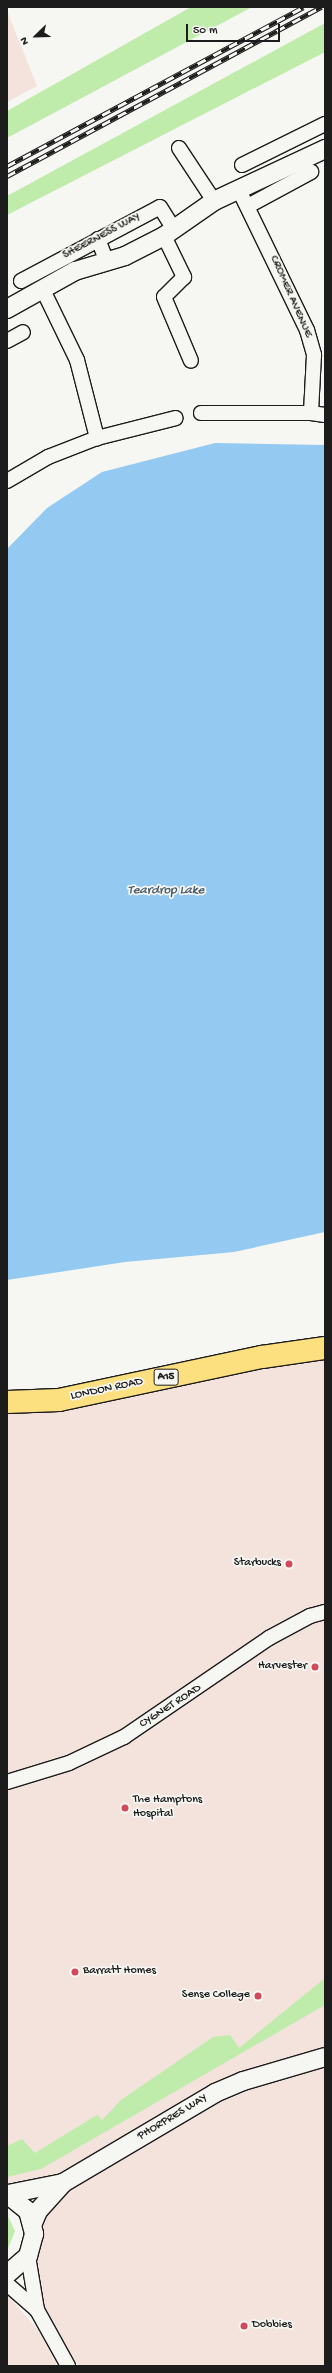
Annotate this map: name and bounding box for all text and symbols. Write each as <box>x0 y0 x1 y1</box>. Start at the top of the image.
north arrow <box>16 16 56 56</box>
scale bar <box>188 16 282 42</box>
text: 50 m <box>193 24 218 38</box>
text: N <box>18 35 32 46</box>
street label: SHEERNESS WAY <box>61 211 143 263</box>
street label: CROMER AVENUE <box>265 254 315 340</box>
water label: Teardrop Lake <box>128 883 204 899</box>
road number: A15 <box>153 1368 179 1386</box>
street label: LONDON ROAD <box>70 1375 144 1405</box>
place label: Starbucks <box>234 1557 281 1571</box>
marker: Starbucks <box>284 1559 294 1569</box>
place label: Harvester <box>258 1660 307 1674</box>
marker: Harvester <box>310 1662 320 1672</box>
street label: CYGNET ROAD <box>137 1682 205 1732</box>
place label: The Hamptons Hospital <box>133 1794 202 1822</box>
marker: The Hamptons Hospital <box>120 1803 130 1813</box>
place label: Barratt Homes <box>83 1965 156 1979</box>
marker: Barratt Homes <box>70 1967 80 1977</box>
place label: Sense College <box>182 1989 250 2003</box>
marker: Sense College <box>253 1991 263 2001</box>
street label: PHORPRES WAY <box>136 2092 210 2144</box>
place label: Dobbies <box>252 2319 292 2333</box>
marker: Dobbies <box>239 2321 249 2331</box>

